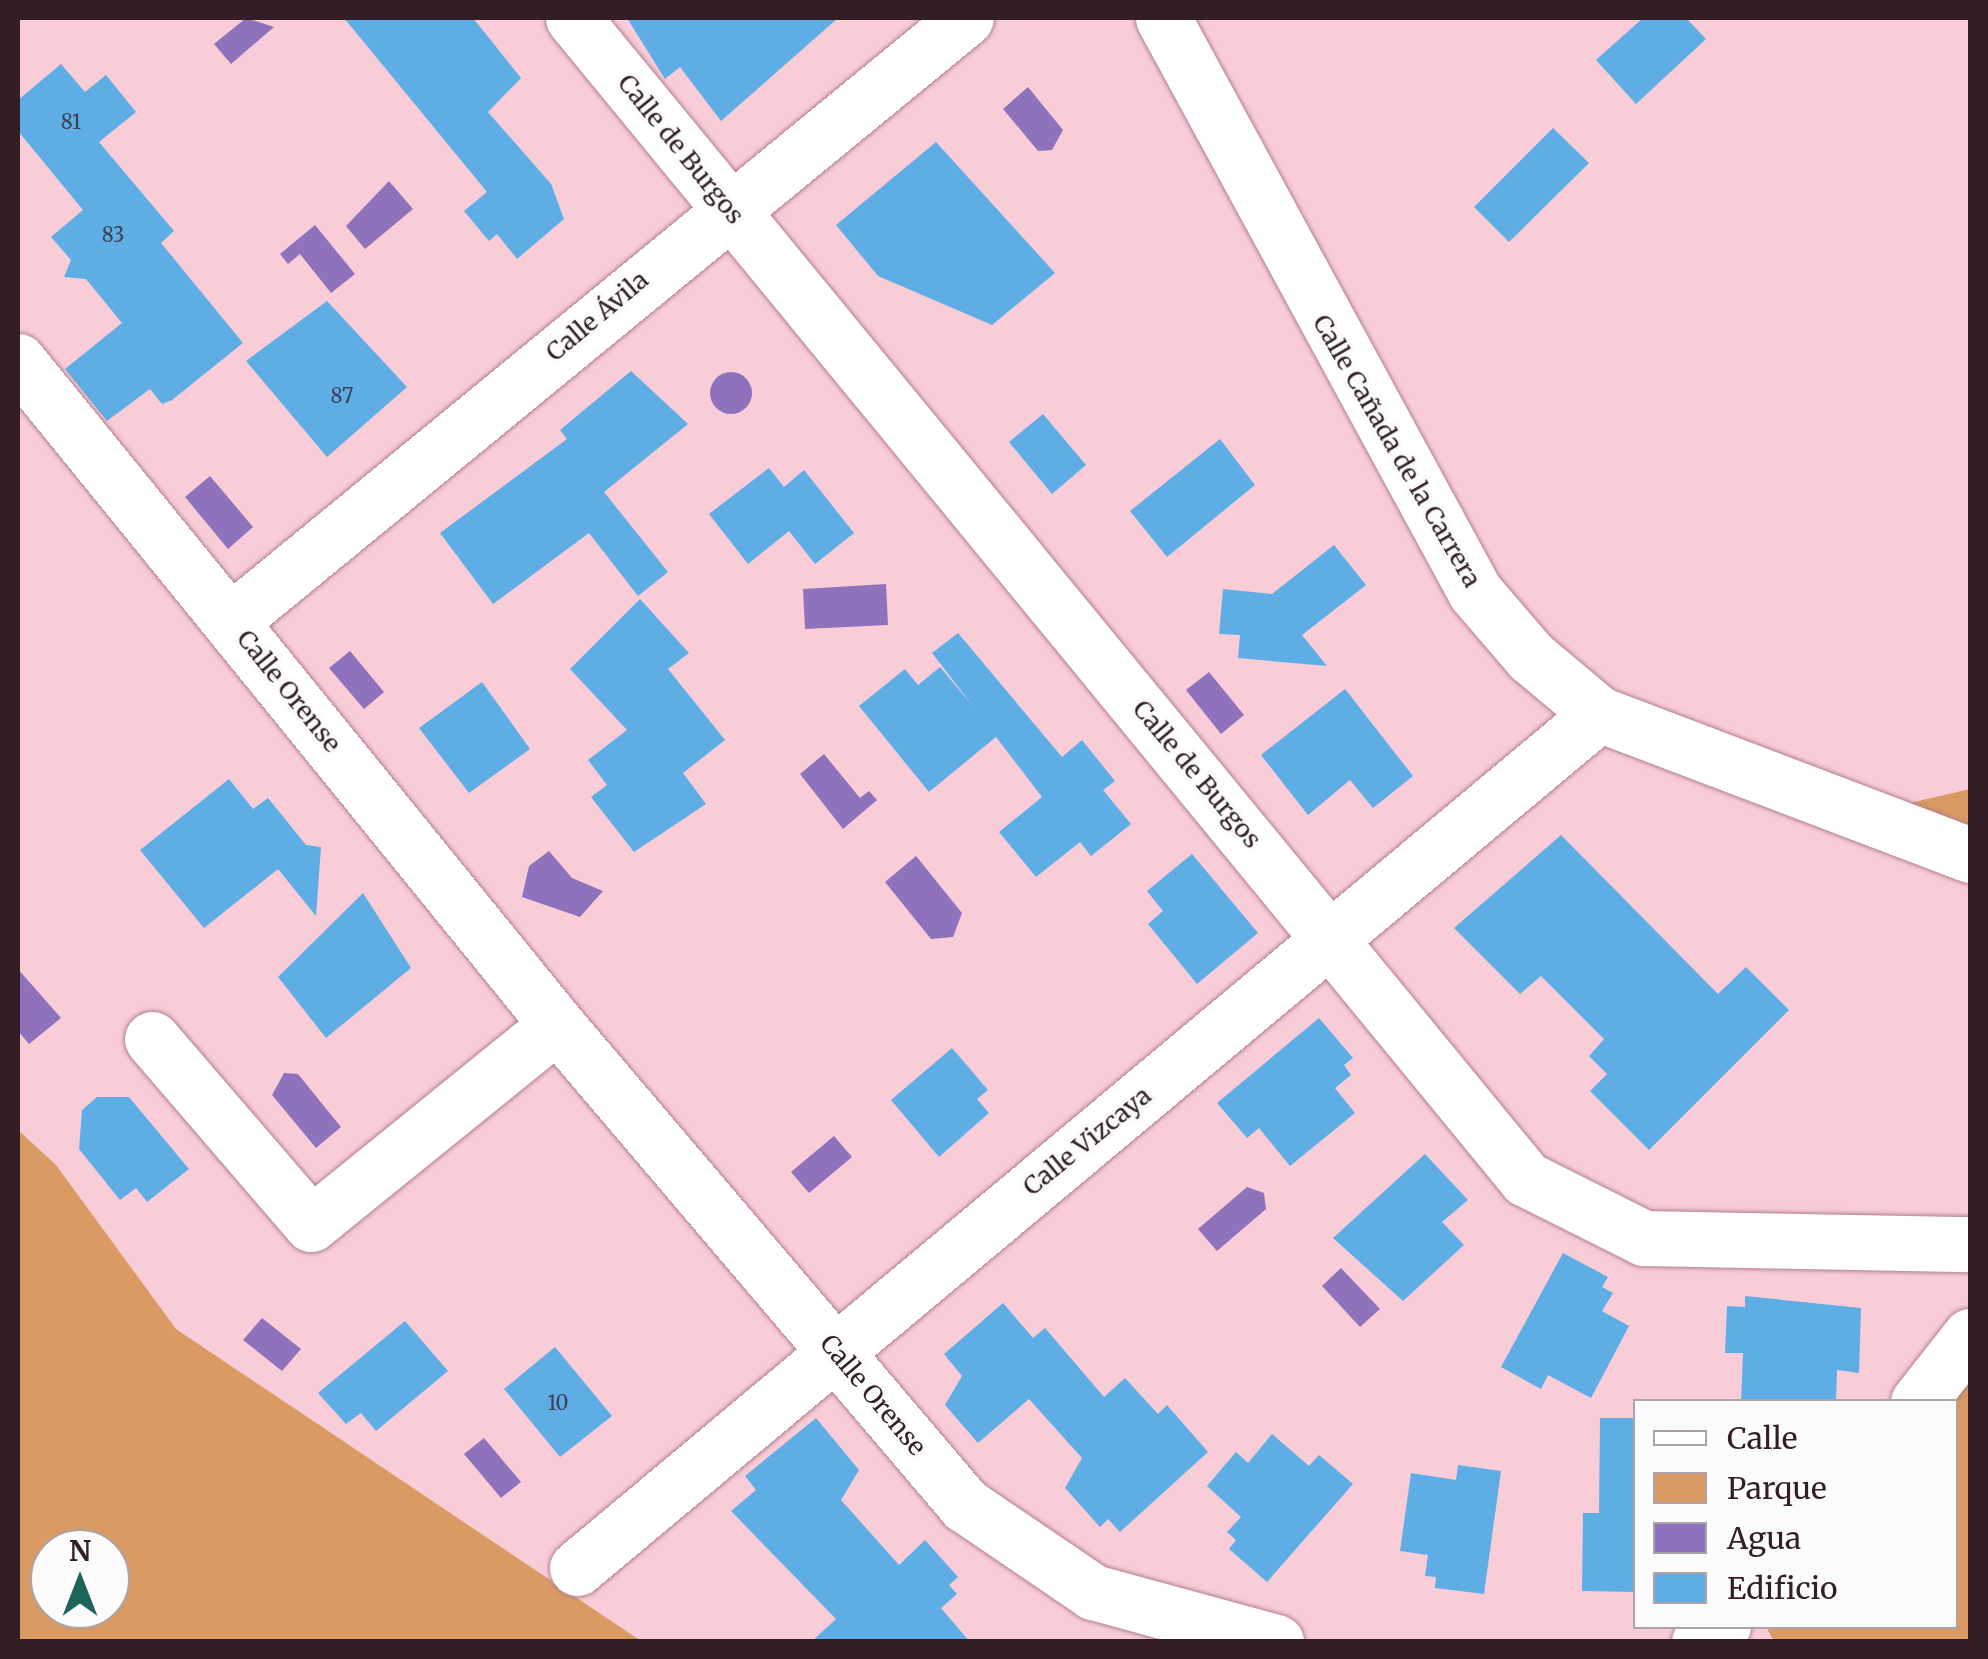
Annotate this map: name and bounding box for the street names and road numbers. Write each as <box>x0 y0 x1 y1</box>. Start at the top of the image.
street label: Calle de Burgos <box>612 68 750 230</box>
street label: Calle Ávila <box>540 265 654 367</box>
street label: Calle Cañada de la Carrera <box>1307 309 1487 593</box>
street label: Calle Orense <box>231 624 347 758</box>
street label: Calle de Burgos <box>1127 694 1267 854</box>
street label: Calle Vizcaya <box>1017 1080 1157 1202</box>
street label: Calle Orense <box>814 1329 932 1461</box>

